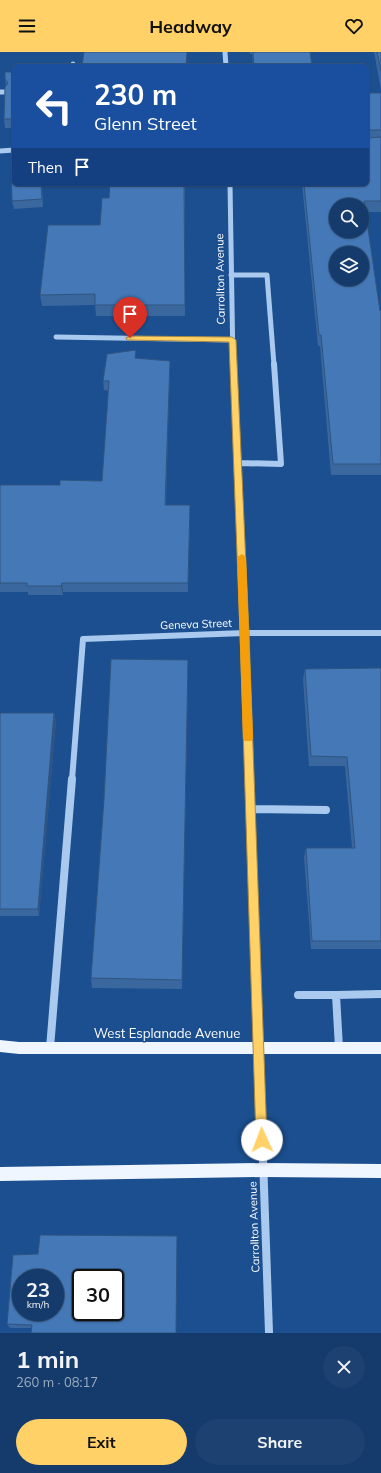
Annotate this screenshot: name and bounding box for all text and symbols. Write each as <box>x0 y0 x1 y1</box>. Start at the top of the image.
icon: menu <box>16 15 38 37</box>
text: Headway <box>149 15 232 38</box>
icon: heart <box>343 15 365 37</box>
text: 230 m <box>94 77 177 112</box>
icon: left <box>28 80 80 132</box>
text: Glenn Street <box>94 112 197 135</box>
icon: arrive <box>71 156 93 178</box>
text: Then <box>28 158 63 177</box>
map controls <box>329 198 369 286</box>
button: search <box>329 198 369 238</box>
street label: Carrollton Avenue <box>212 233 228 325</box>
button: layers <box>329 246 369 286</box>
pin <box>113 297 147 338</box>
icon: arrive <box>119 303 141 325</box>
street label: Geneva Street <box>160 616 232 632</box>
street label: West Esplanade Avenue <box>94 1025 240 1041</box>
position arrow <box>241 1119 283 1161</box>
street label: Carrollton Avenue <box>245 1181 263 1273</box>
speed limit sign: 30 <box>72 1269 124 1321</box>
text: 23 <box>26 1277 50 1302</box>
text: km/h <box>27 1298 49 1311</box>
text: 1 min <box>16 1344 79 1374</box>
button: close <box>323 1346 365 1388</box>
text: 260 m · 08:17 <box>16 1374 98 1390</box>
button: Exit <box>16 1419 187 1465</box>
button: Share <box>195 1419 365 1465</box>

